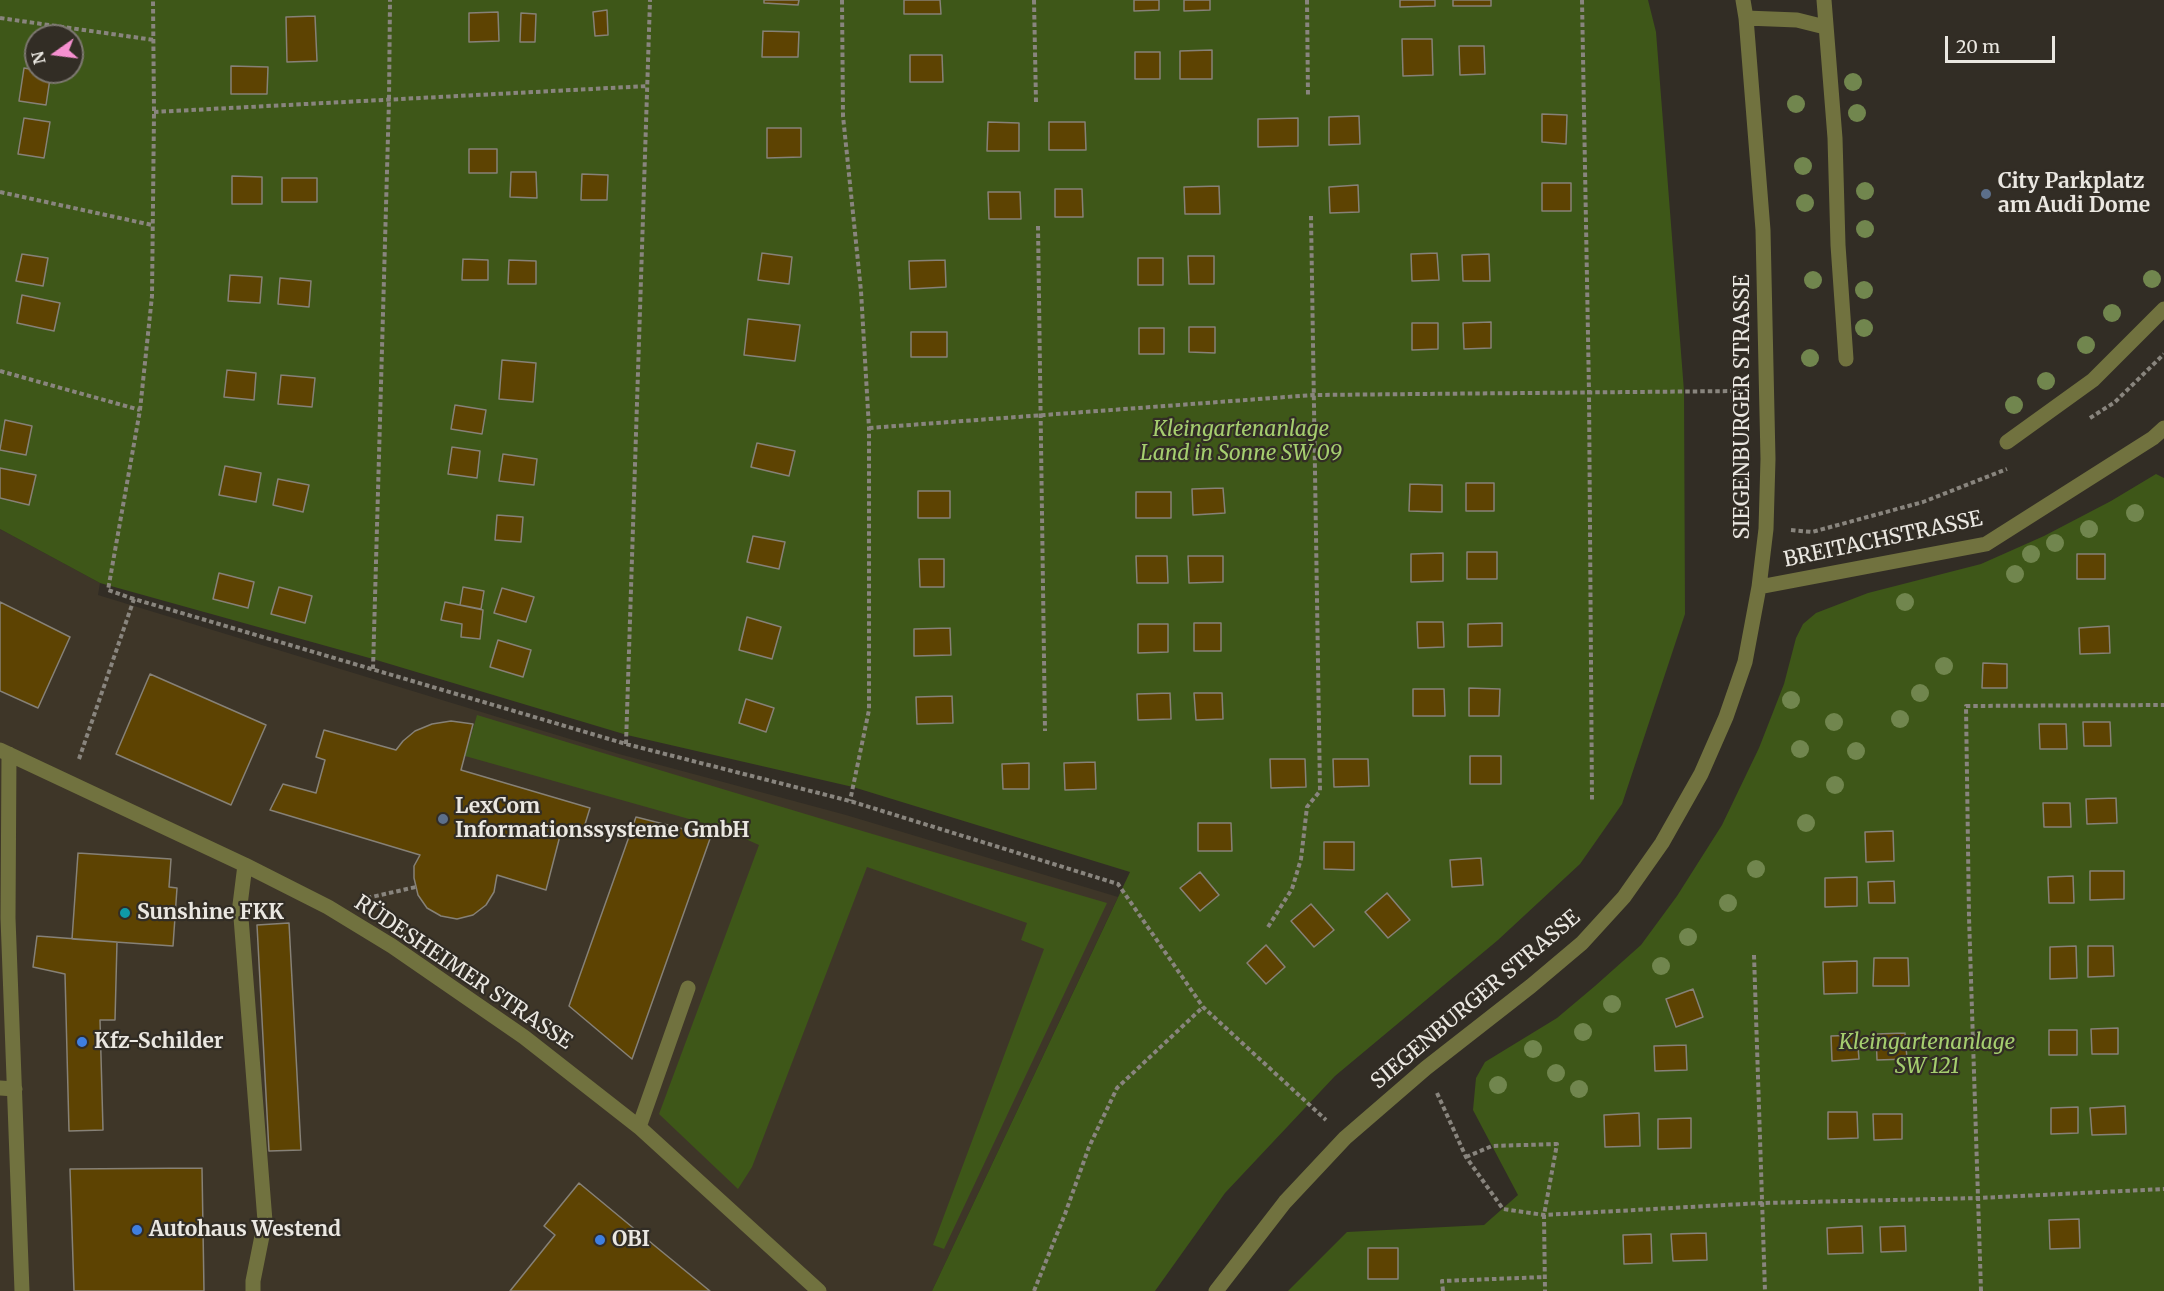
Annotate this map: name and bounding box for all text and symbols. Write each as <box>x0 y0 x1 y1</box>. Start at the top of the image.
north arrow <box>24 24 84 84</box>
scale bar <box>1948 24 2058 62</box>
text: 20 m <box>1956 35 2000 58</box>
text: N <box>27 49 50 66</box>
place label: City Parkplatz am Audi Dome <box>1998 169 2150 219</box>
marker: City Parkplatz am Audi Dome <box>1979 187 1993 201</box>
street label: SIEGENBURGER STRASSE <box>1730 275 1756 539</box>
park label: Kleingartenanlage Land in Sonne SW 09 <box>1140 417 1342 467</box>
street label: BREITACHSTRASSE <box>1781 507 1985 573</box>
place label: LexCom Informationssysteme GmbH <box>455 794 750 844</box>
marker: LexCom Informationssysteme GmbH <box>436 812 450 826</box>
street label: RÜDESHEIMER STRASSE <box>349 891 577 1055</box>
place label: Sunshine FKK <box>137 900 284 926</box>
street label: SIEGENBURGER STRASSE <box>1366 905 1586 1095</box>
marker: Sunshine FKK <box>118 906 132 920</box>
place label: Kfz-Schilder <box>94 1029 223 1055</box>
park label: Kleingartenanlage SW 121 <box>1839 1030 2015 1080</box>
marker: Kfz-Schilder <box>75 1035 89 1049</box>
place label: Autohaus Westend <box>149 1217 341 1243</box>
marker: Autohaus Westend <box>130 1223 144 1237</box>
place label: OBI <box>612 1227 650 1253</box>
marker: OBI <box>593 1233 607 1247</box>

